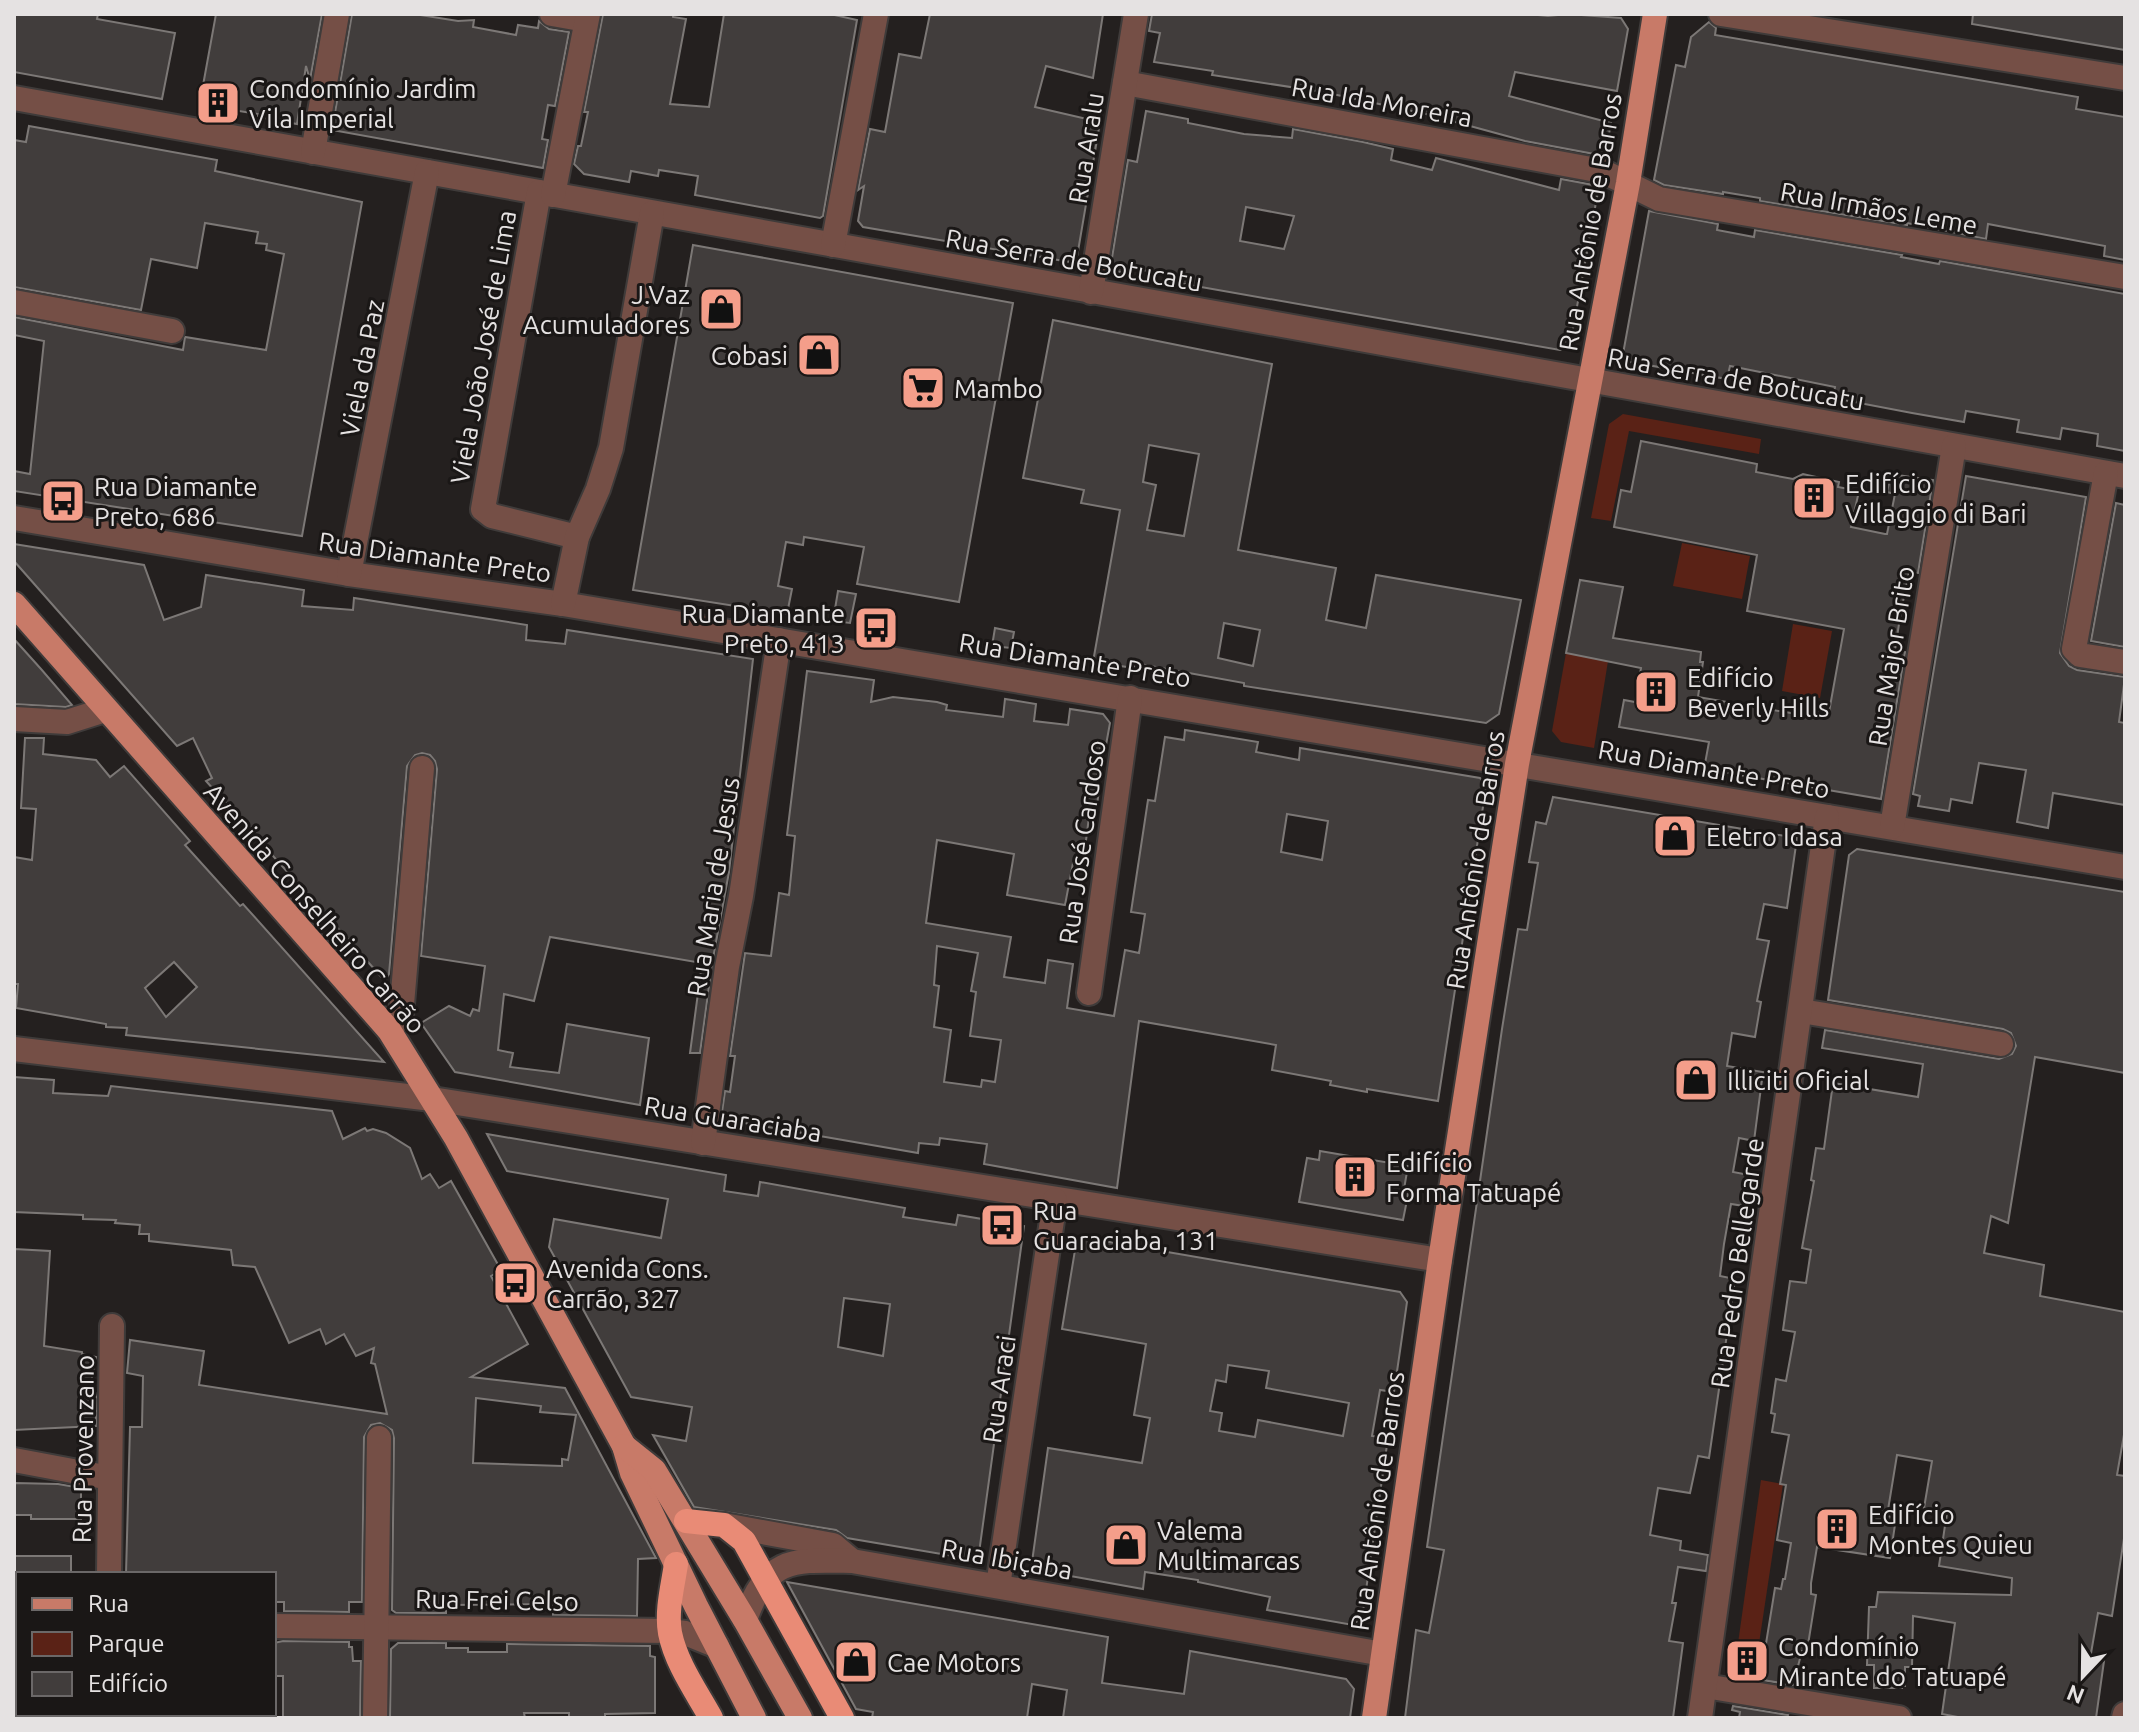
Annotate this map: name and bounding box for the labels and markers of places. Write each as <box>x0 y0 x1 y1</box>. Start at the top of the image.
place label: Condomínio Jardim Vila Imperial <box>249 74 476 133</box>
building icon: Condomínio Jardim Vila Imperial <box>194 79 242 127</box>
place label: J.Vaz Acumuladores <box>523 280 690 339</box>
shop icon: J.Vaz Acumuladores <box>697 285 745 333</box>
shop icon: Cobasi <box>795 331 843 379</box>
place label: Cobasi <box>711 341 788 370</box>
supermarket icon: Mambo <box>899 364 947 412</box>
place label: Mambo <box>954 374 1043 403</box>
place label: Edifício Villaggio di Bari <box>1845 469 2027 528</box>
place label: Rua Diamante Preto, 686 <box>94 472 258 531</box>
building icon: Edifício Villaggio di Bari <box>1790 474 1838 522</box>
bus stop icon: Rua Diamante Preto, 686 <box>39 477 87 525</box>
place label: Rua Diamante Preto, 413 <box>681 599 845 658</box>
bus stop icon: Rua Diamante Preto, 413 <box>852 604 900 652</box>
place label: Edifício Beverly Hills <box>1687 663 1829 722</box>
building icon: Edifício Beverly Hills <box>1632 668 1680 716</box>
shop icon: Eletro Idasa <box>1651 812 1699 860</box>
place label: Eletro Idasa <box>1706 822 1843 851</box>
shop icon: Illiciti Oficial <box>1672 1056 1720 1104</box>
place label: Illiciti Oficial <box>1727 1066 1870 1095</box>
place label: Edifício Forma Tatuapé <box>1386 1148 1561 1207</box>
building icon: Edifício Forma Tatuapé <box>1331 1153 1379 1201</box>
place label: Rua Guaraciaba, 131 <box>1033 1196 1218 1255</box>
bus stop icon: Rua Guaraciaba, 131 <box>978 1201 1026 1249</box>
place label: Avenida Cons. Carrão, 327 <box>546 1254 709 1313</box>
bus stop icon: Avenida Cons. Carrão, 327 <box>491 1259 539 1307</box>
place label: Edifício Montes Quieu <box>1868 1500 2033 1559</box>
building icon: Edifício Montes Quieu <box>1813 1505 1861 1553</box>
place label: Valema Multimarcas <box>1157 1516 1300 1575</box>
shop icon: Valema Multimarcas <box>1102 1521 1150 1569</box>
place label: Condomínio Mirante do Tatuapé <box>1778 1632 2007 1691</box>
building icon: Condomínio Mirante do Tatuapé <box>1723 1637 1771 1685</box>
shop icon: Cae Motors <box>832 1638 880 1686</box>
place label: Cae Motors <box>887 1648 1021 1677</box>

